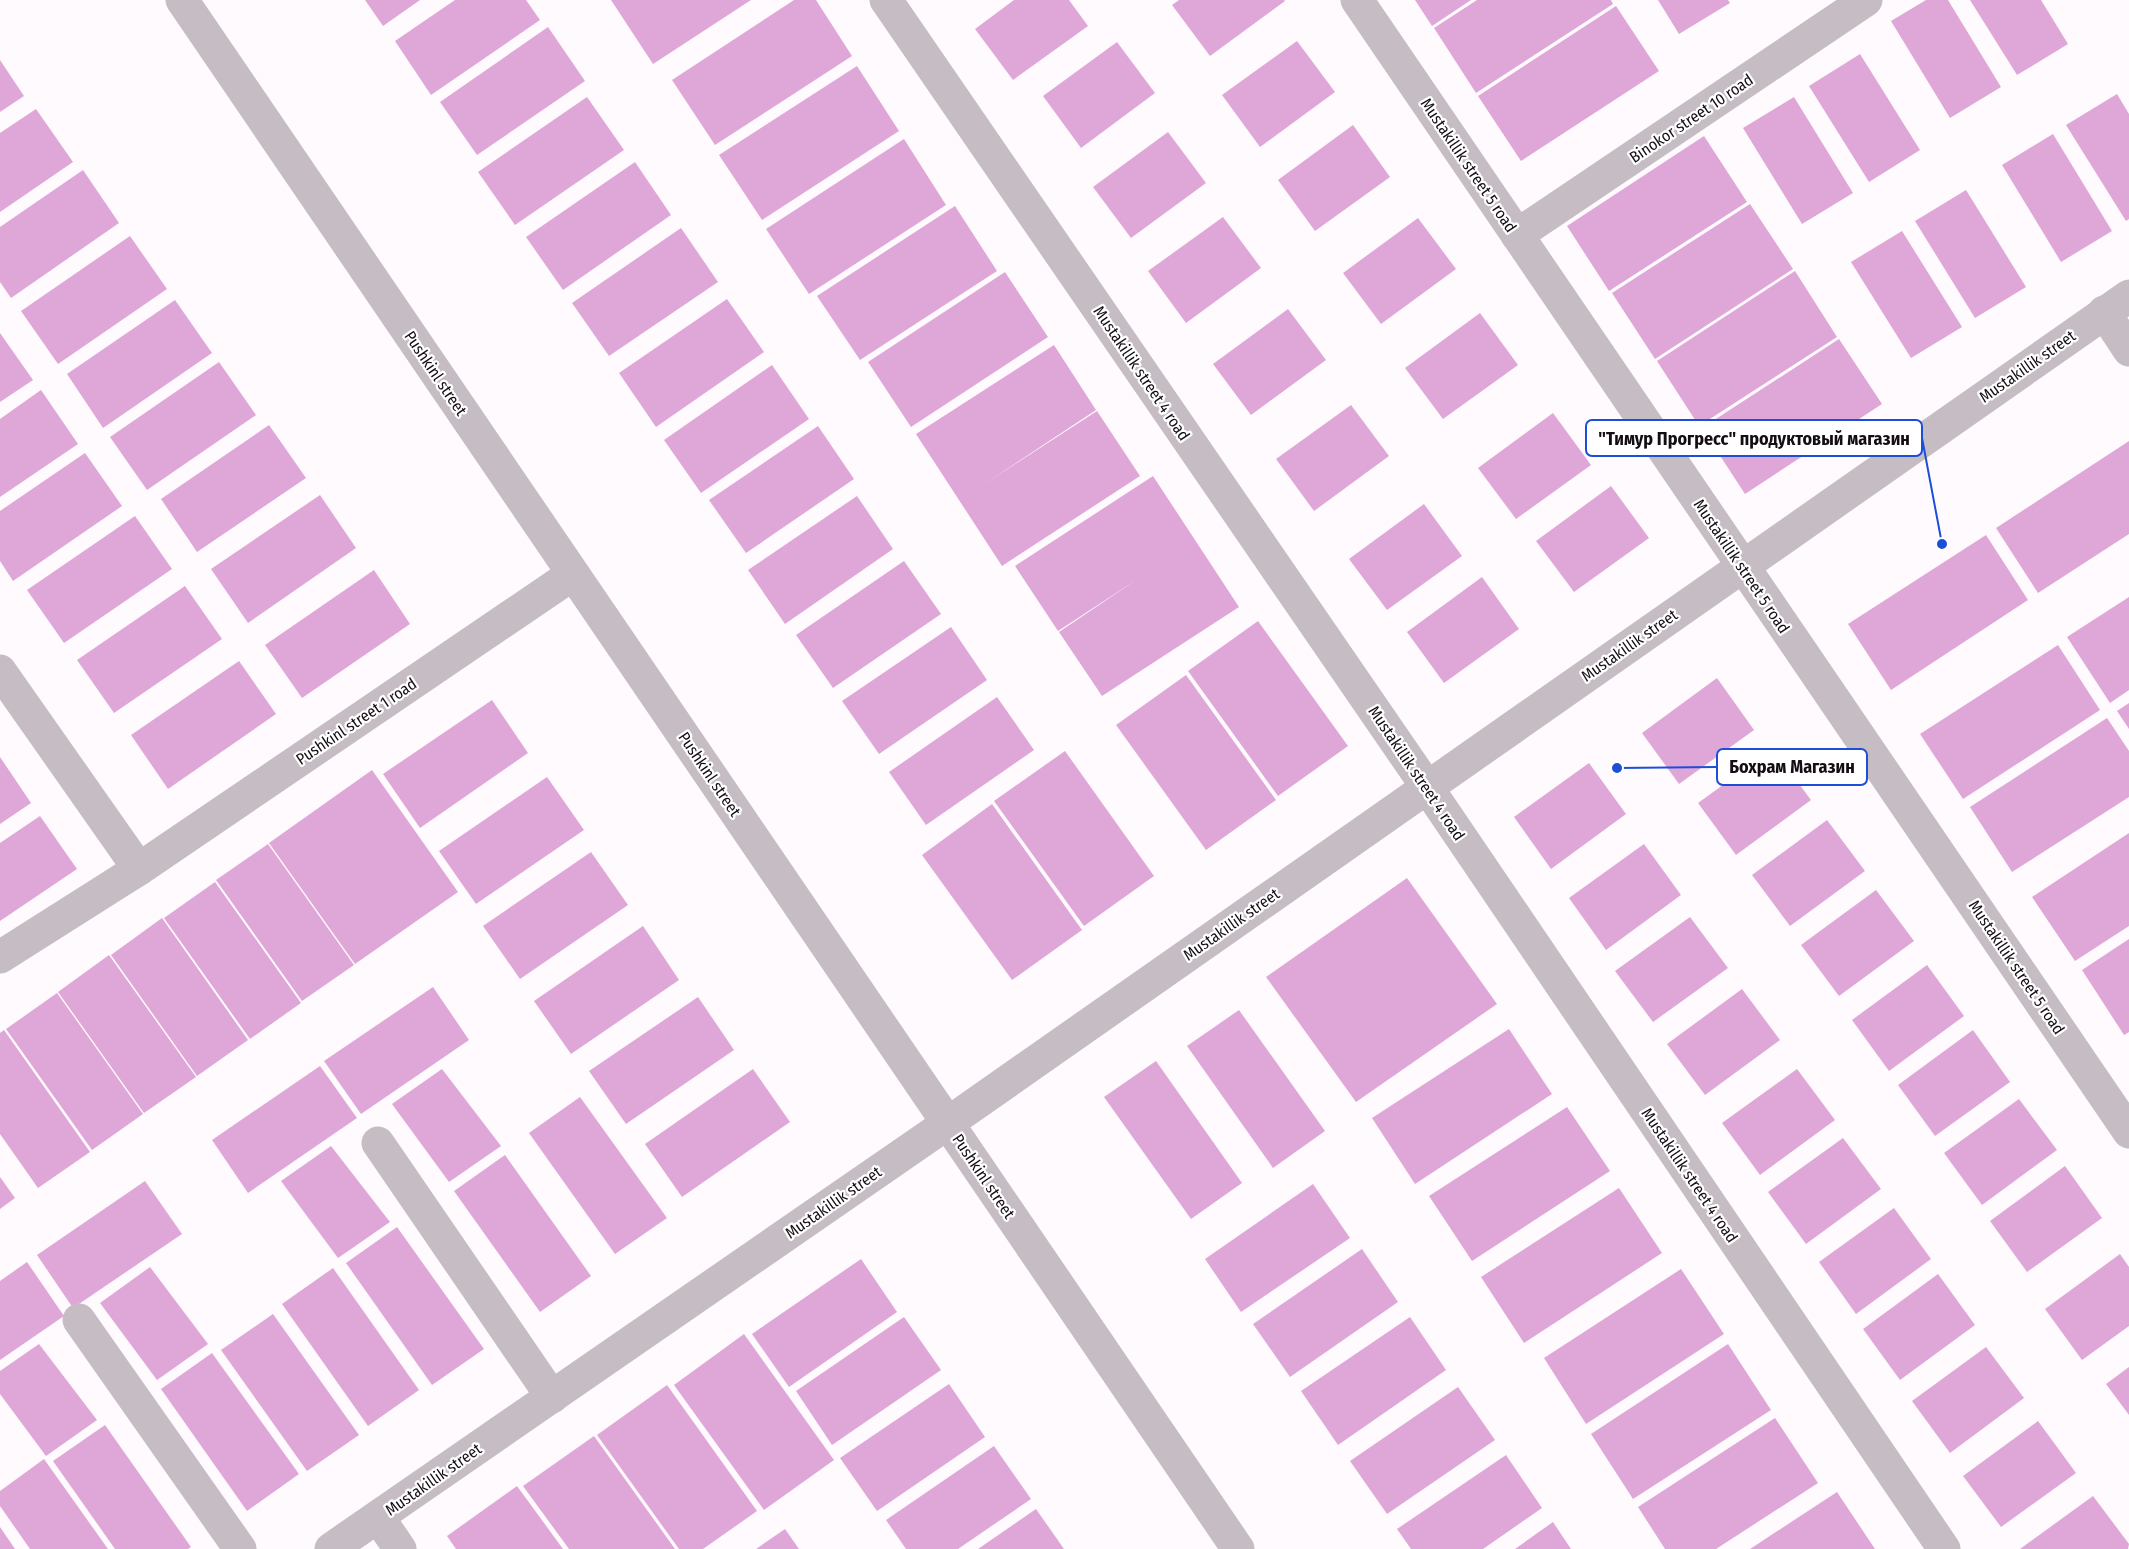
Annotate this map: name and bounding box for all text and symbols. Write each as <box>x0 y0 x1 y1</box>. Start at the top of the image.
street label: Binokor street 10 road <box>1626 70 1757 167</box>
street label: Mustakillik street 5 road <box>1417 95 1521 236</box>
street label: Mustakillik street 4 road <box>1090 302 1194 444</box>
street label: Mustakillik street <box>1976 326 2080 407</box>
street label: Pushkinl street <box>400 327 471 420</box>
callout: "Тимур Прогресс" продуктовый магазин <box>1586 420 1922 456</box>
text: "Тимур Прогресс" продуктовый магазин <box>1598 428 1910 450</box>
street label: Mustakillik street 5 road <box>1690 496 1794 637</box>
street label: Mustakillik street <box>1578 605 1682 686</box>
street label: Pushkinl street 1 road <box>292 674 420 769</box>
street label: Mustakillik street 4 road <box>1365 702 1469 844</box>
street label: Pushkinl street <box>674 728 745 821</box>
callout: Бохрам Магазин <box>1717 749 1867 785</box>
text: Бохрам Магазин <box>1729 756 1855 778</box>
street label: Mustakillik street <box>1180 884 1284 965</box>
street label: Mustakillik street 5 road <box>1965 897 2069 1038</box>
street label: Mustakillik street 4 road <box>1638 1104 1742 1246</box>
street label: Pushkinl street <box>948 1130 1019 1223</box>
street label: Mustakillik street <box>782 1162 886 1243</box>
street label: Mustakillik street <box>382 1439 486 1520</box>

